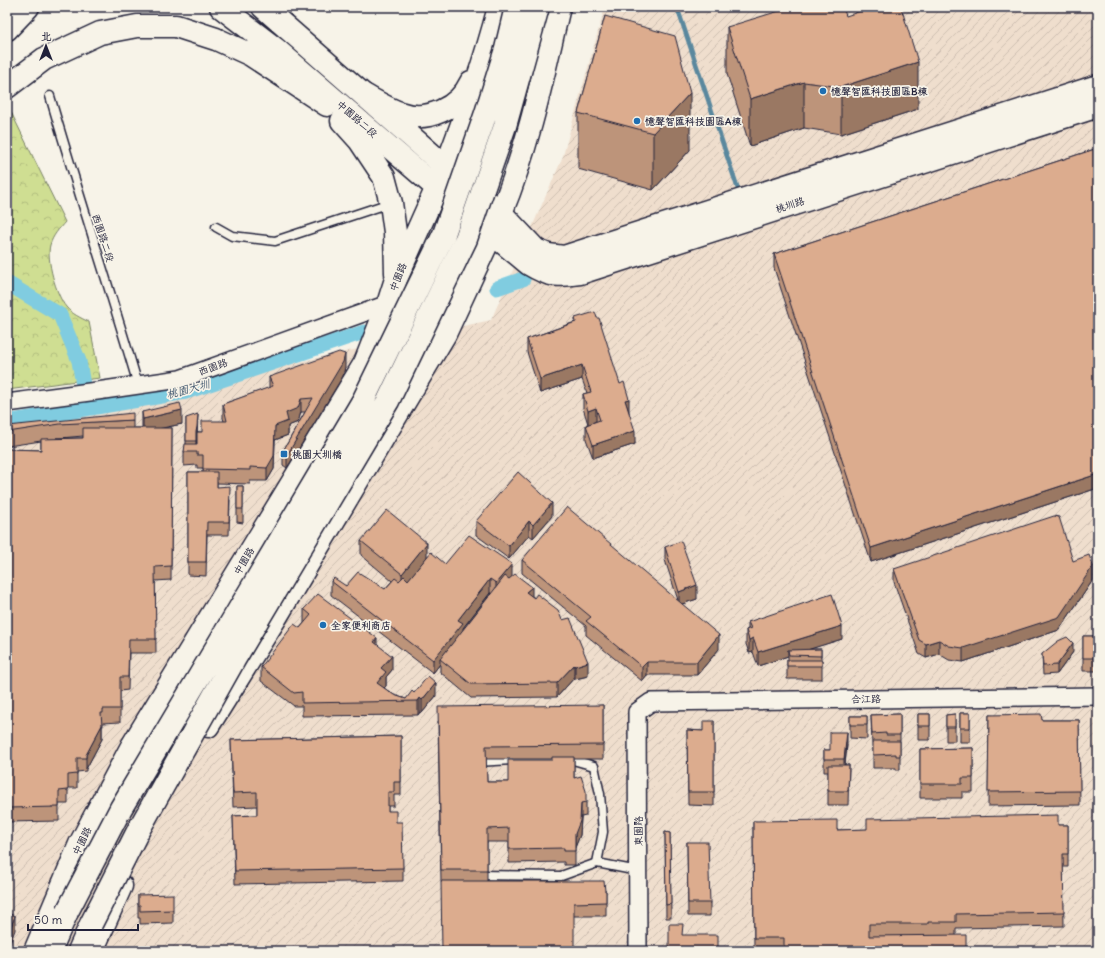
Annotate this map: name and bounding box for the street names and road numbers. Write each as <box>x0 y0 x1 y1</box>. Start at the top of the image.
street label: 中園路二段 <box>334 98 380 140</box>
street label: 桃圳路 <box>774 194 806 216</box>
street label: 西園路二段 <box>89 212 117 264</box>
street label: 中園路 <box>386 261 410 293</box>
street label: 西園路 <box>197 356 229 378</box>
street label: 中園路 <box>231 545 257 577</box>
street label: 合江路 <box>851 692 881 706</box>
street label: 東園路 <box>632 816 645 846</box>
street label: 中園路 <box>70 825 94 857</box>

